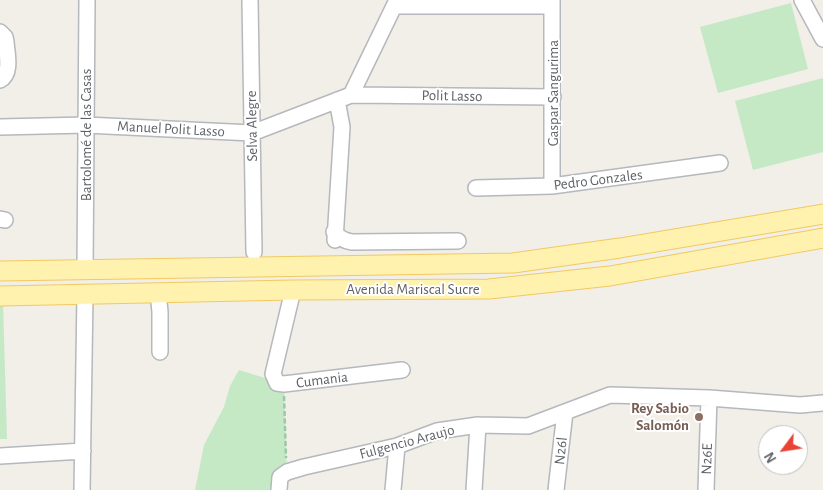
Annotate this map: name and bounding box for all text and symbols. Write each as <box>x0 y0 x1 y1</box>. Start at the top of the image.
street label: Gaspar Sangurima <box>544 40 562 146</box>
street label: Bartolomé de las Casas <box>77 69 95 201</box>
street label: Polit Lasso <box>421 86 483 106</box>
street label: Selva Alegre <box>242 90 262 162</box>
street label: Manuel Polit Lasso <box>117 117 225 141</box>
street label: Pedro Gonzales <box>553 166 643 194</box>
street label: Avenida Mariscal Sucre <box>346 280 480 298</box>
street label: Cumania <box>295 368 349 392</box>
place label: Rey Sabio Salomón <box>631 399 689 434</box>
marker: Rey Sabio Salomón <box>693 411 705 423</box>
street label: Fulgencio Araujo <box>358 421 456 463</box>
north arrow <box>758 425 808 475</box>
street label: N26l <box>551 436 571 466</box>
street label: N26E <box>697 443 717 475</box>
text: N <box>762 449 780 465</box>

